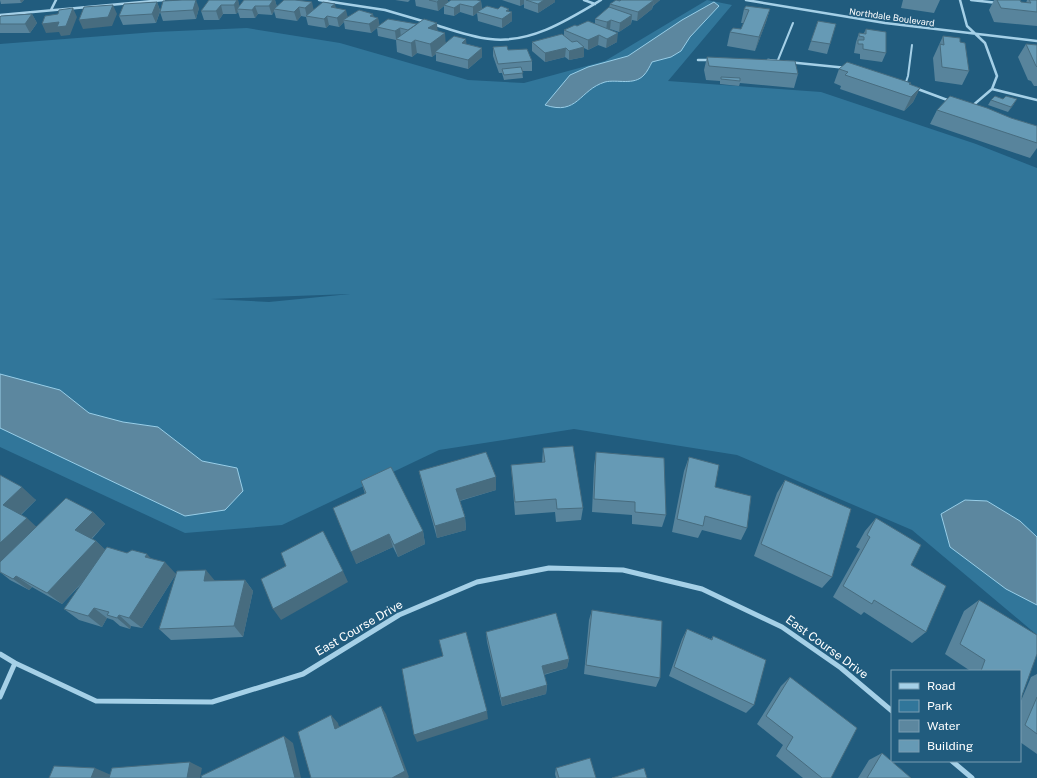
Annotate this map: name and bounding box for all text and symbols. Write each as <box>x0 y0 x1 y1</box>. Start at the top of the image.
street label: Northdale Boulevard <box>849 6 935 28</box>
street label: East Course Drive <box>313 597 405 659</box>
street label: East Course Drive <box>783 612 871 682</box>
legend <box>891 670 1021 762</box>
text: Road <box>927 679 955 693</box>
text: Park <box>927 699 953 713</box>
text: Water <box>927 719 961 733</box>
text: Building <box>927 739 973 753</box>

